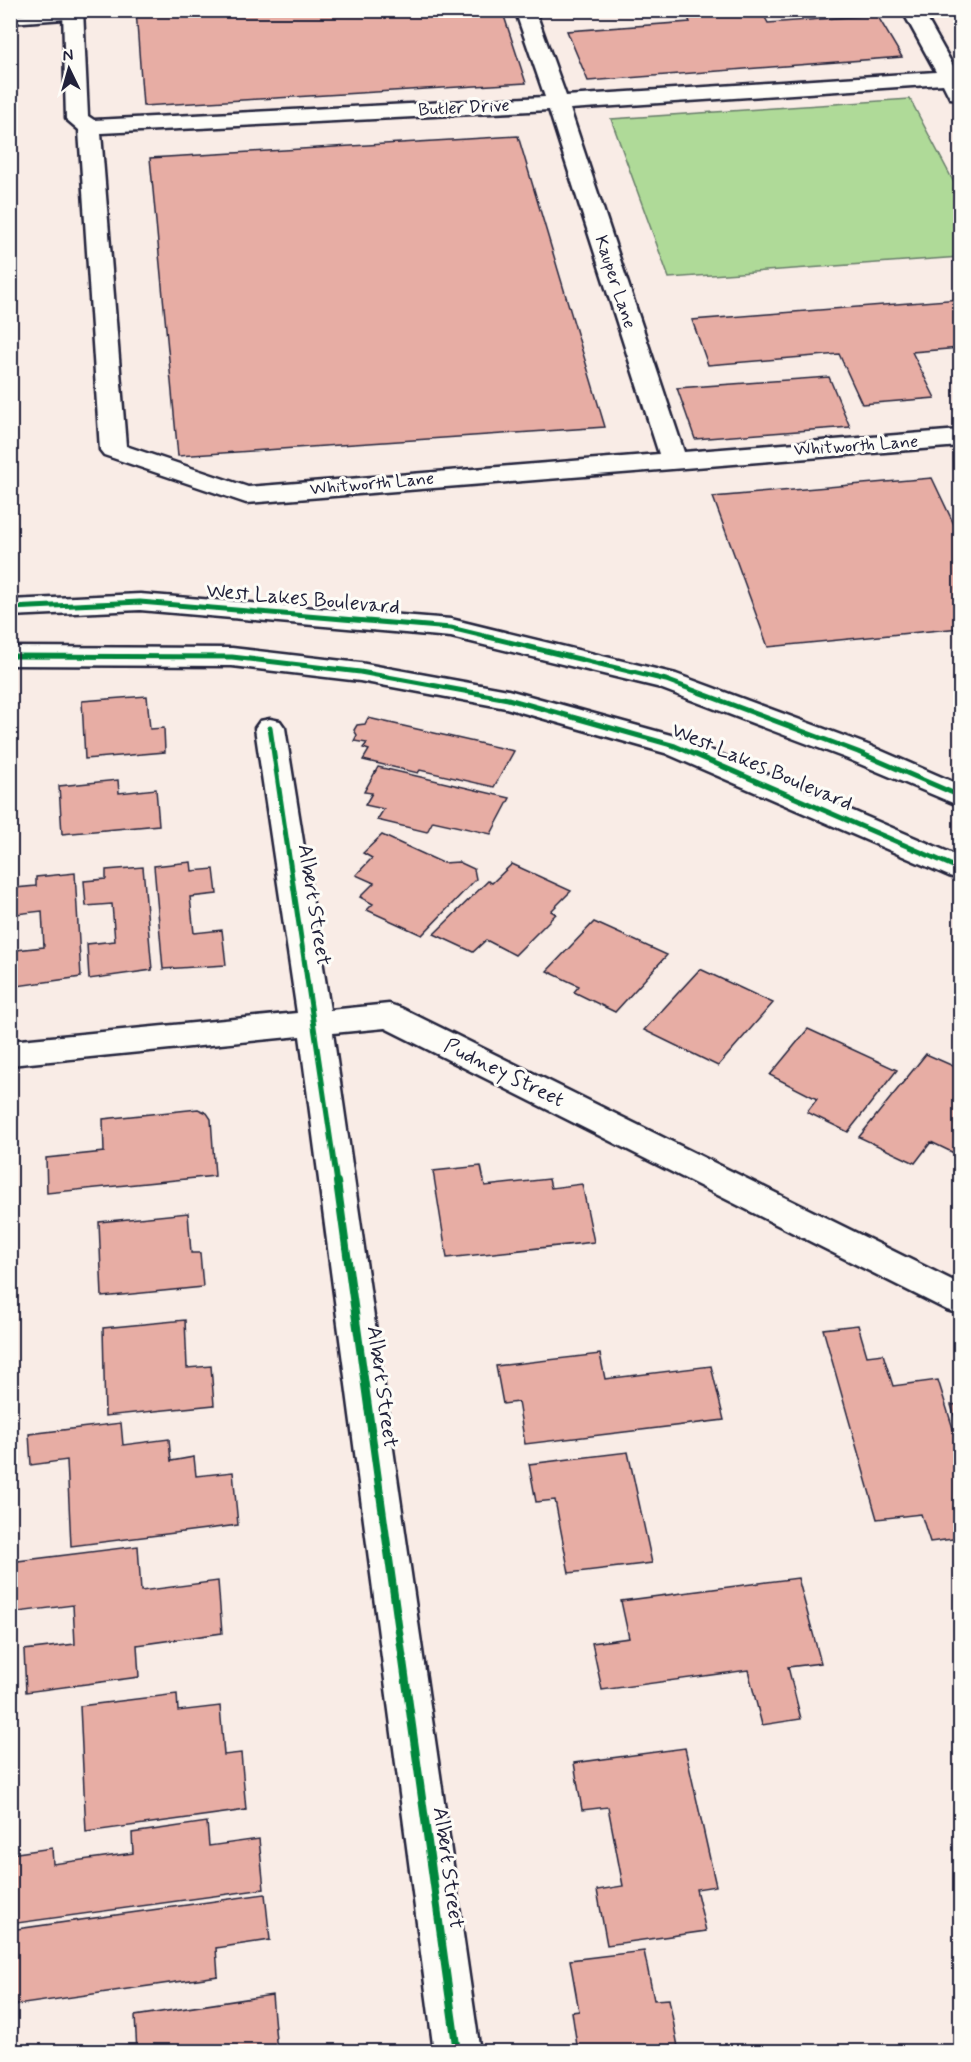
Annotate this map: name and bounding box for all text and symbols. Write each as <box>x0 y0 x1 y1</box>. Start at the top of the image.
north arrow <box>39 39 99 99</box>
text: N <box>62 45 74 66</box>
street label: Butler Drive <box>418 94 510 122</box>
street label: Kauper Lane <box>589 232 641 332</box>
street label: Whitworth Lane <box>793 430 919 462</box>
street label: Whitworth Lane <box>309 467 435 501</box>
street label: West Lakes Boulevard <box>205 577 401 621</box>
street label: West Lakes Boulevard <box>667 716 857 818</box>
street label: Albert Street <box>291 842 337 968</box>
street label: Pudney Street <box>439 1032 569 1114</box>
street label: Albert Street <box>360 1324 404 1450</box>
street label: Albert Street <box>426 1805 470 1931</box>

